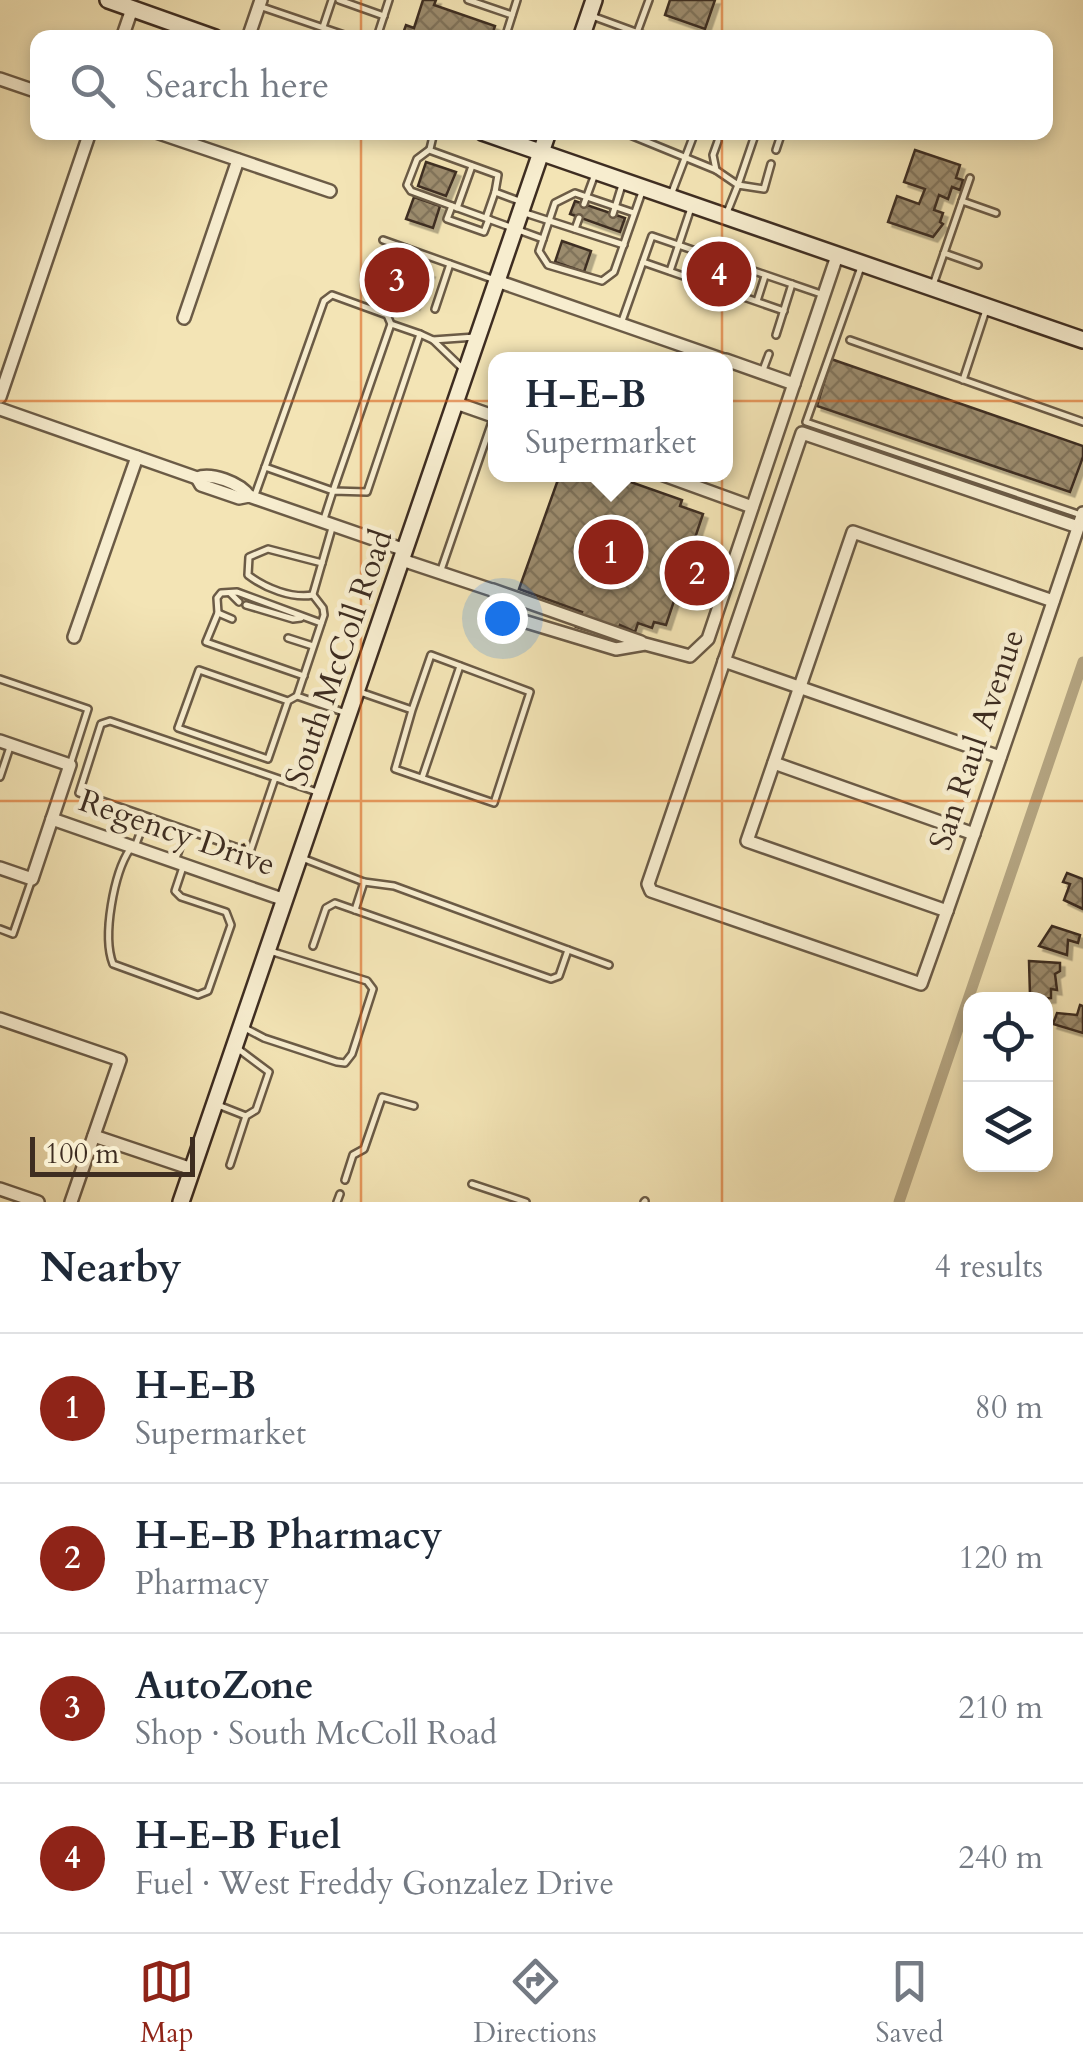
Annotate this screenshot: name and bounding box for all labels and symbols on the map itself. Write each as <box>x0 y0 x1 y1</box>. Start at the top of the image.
pin: 4 <box>686 236 752 312</box>
pin: 3 <box>364 242 430 318</box>
pin: 1 <box>578 514 644 590</box>
street label: South McColl Road <box>274 524 404 792</box>
pin: 2 <box>664 536 730 610</box>
your location <box>477 593 528 644</box>
street label: San Raul Avenue <box>919 624 1035 856</box>
street label: Regency Drive <box>73 779 281 887</box>
scale bar <box>30 1132 195 1176</box>

